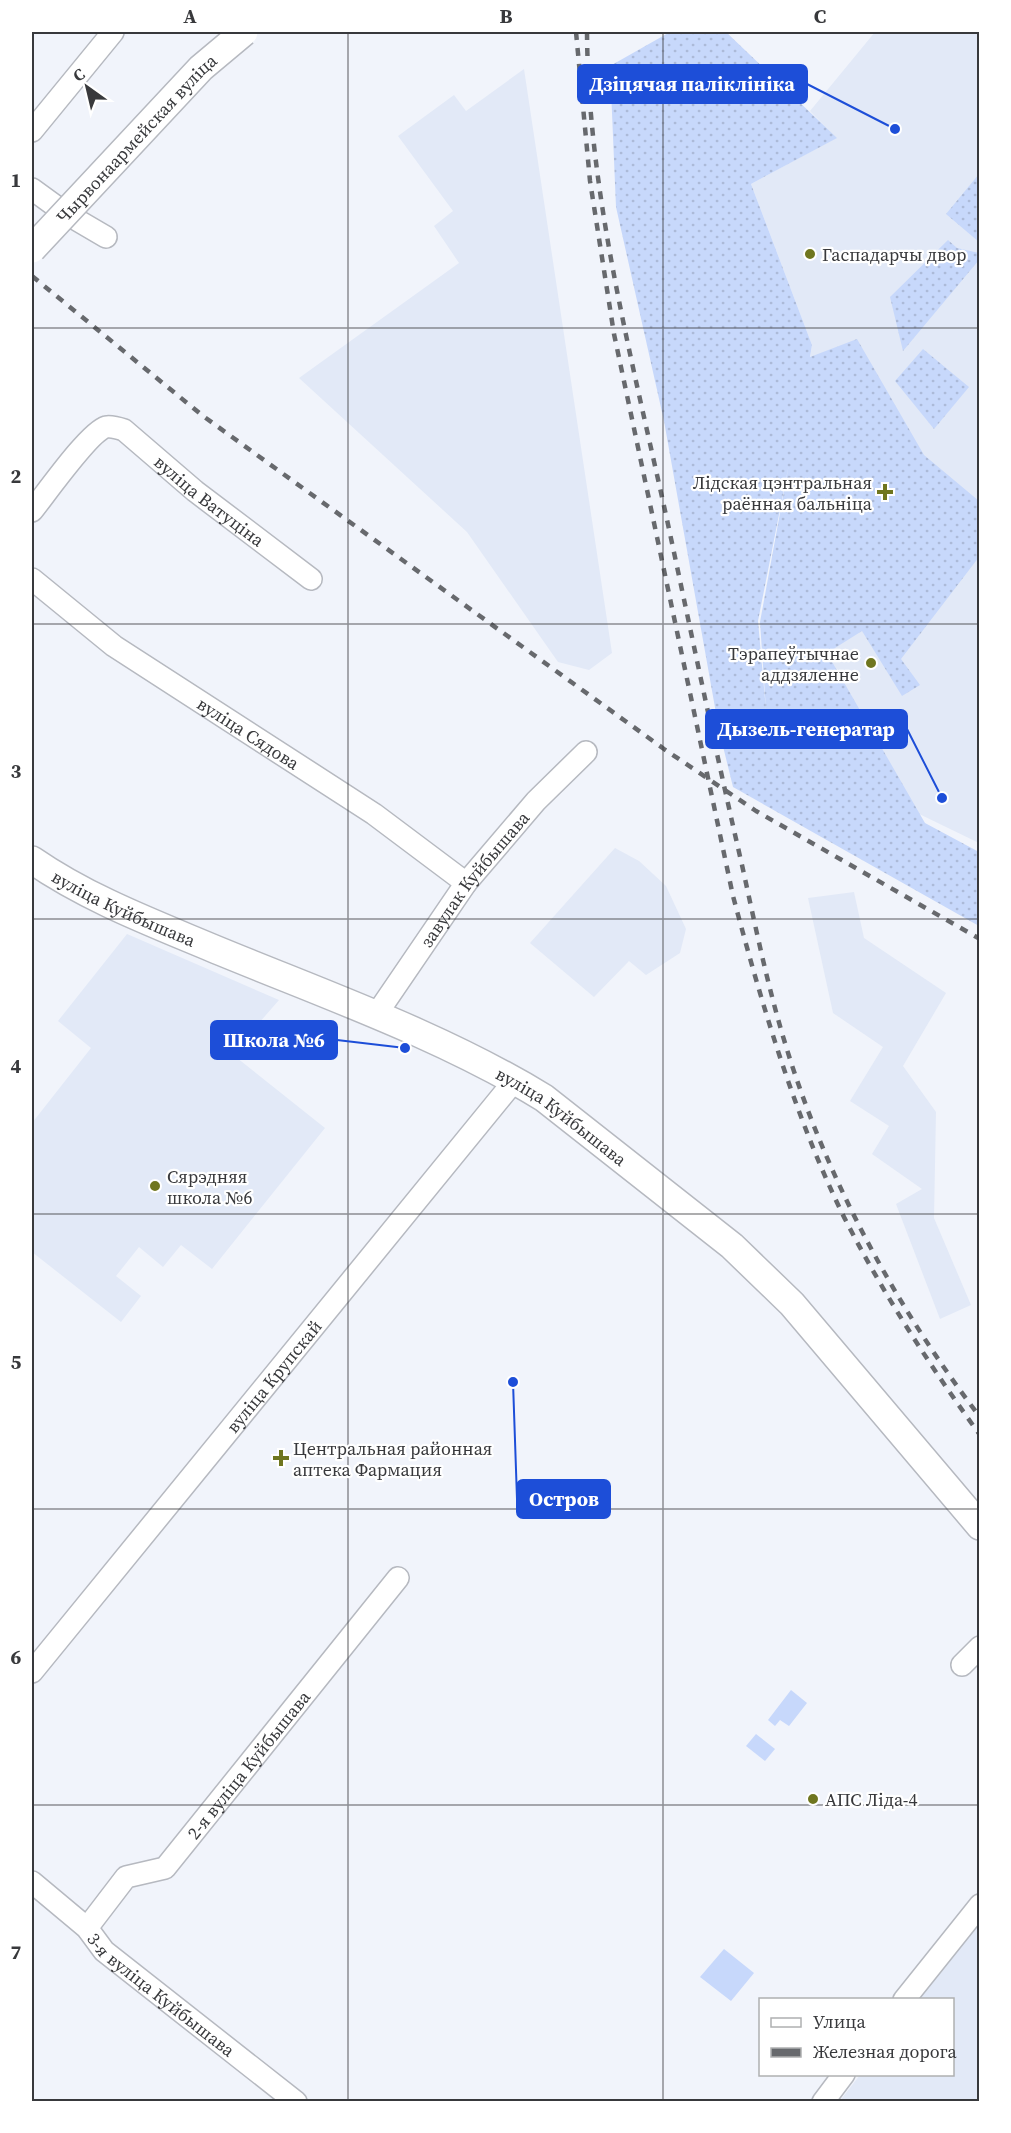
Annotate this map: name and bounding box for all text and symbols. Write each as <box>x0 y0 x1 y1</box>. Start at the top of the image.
text: A <box>183 2 197 30</box>
text: B <box>499 2 513 30</box>
text: C <box>814 2 826 30</box>
street label: Чырвонаармейская вуліца <box>50 47 222 229</box>
north arrow <box>57 57 117 117</box>
text: С <box>68 63 89 86</box>
callout: Дзіцячая паліклініка <box>578 65 807 103</box>
text: Дзіцячая паліклініка <box>589 70 795 98</box>
text: 1 <box>11 166 21 194</box>
place label: Гаспадарчы двор <box>822 242 966 267</box>
marker: Гаспадарчы двор <box>803 247 817 261</box>
street label: вуліца Ватуціна <box>149 449 270 552</box>
text: 2 <box>11 462 22 490</box>
place label: Лідская цэнтральная раённая бальніца <box>693 470 873 516</box>
marker: Лідская цэнтральная раённая бальніца <box>876 483 894 501</box>
place label: Тэрапеўтычнае аддзяленне <box>728 641 859 687</box>
marker: Тэрапеўтычнае аддзяленне <box>864 656 878 670</box>
street label: вуліца Сядова <box>192 691 305 776</box>
callout: Дызель-генератар <box>706 710 907 748</box>
text: Дызель-генератар <box>717 715 895 743</box>
text: 3 <box>11 757 22 785</box>
street label: завулак Куйбышава <box>414 805 535 952</box>
street label: вуліца Куйбышава <box>48 863 200 953</box>
callout: Школа №6 <box>211 1021 337 1059</box>
text: Школа №6 <box>223 1026 325 1054</box>
text: 4 <box>11 1052 22 1080</box>
street label: вуліца Куйбышава <box>492 1061 633 1172</box>
place label: Сярэдняя школа №6 <box>167 1164 252 1210</box>
marker: Сярэдняя школа №6 <box>148 1179 162 1193</box>
street label: вуліца Крупскай <box>220 1314 327 1438</box>
text: 5 <box>11 1348 22 1376</box>
place label: Центральная районная аптека Фармация <box>293 1436 492 1482</box>
marker: Центральная районная аптека Фармация <box>274 1451 288 1465</box>
callout: Остров <box>517 1480 610 1518</box>
text: Остров <box>529 1485 599 1513</box>
text: 6 <box>11 1643 22 1671</box>
street label: 2-я вуліца Куйбышава <box>181 1684 316 1844</box>
place label: АПС Ліда-4 <box>825 1787 917 1812</box>
marker: АПС Ліда-4 <box>806 1792 820 1806</box>
street label: 3-я вуліца Куйбышава <box>82 1927 241 2063</box>
text: 7 <box>11 1938 22 1966</box>
legend <box>759 1998 954 2076</box>
text: Улица <box>813 2009 866 2034</box>
text: Железная дорога <box>813 2039 958 2064</box>

